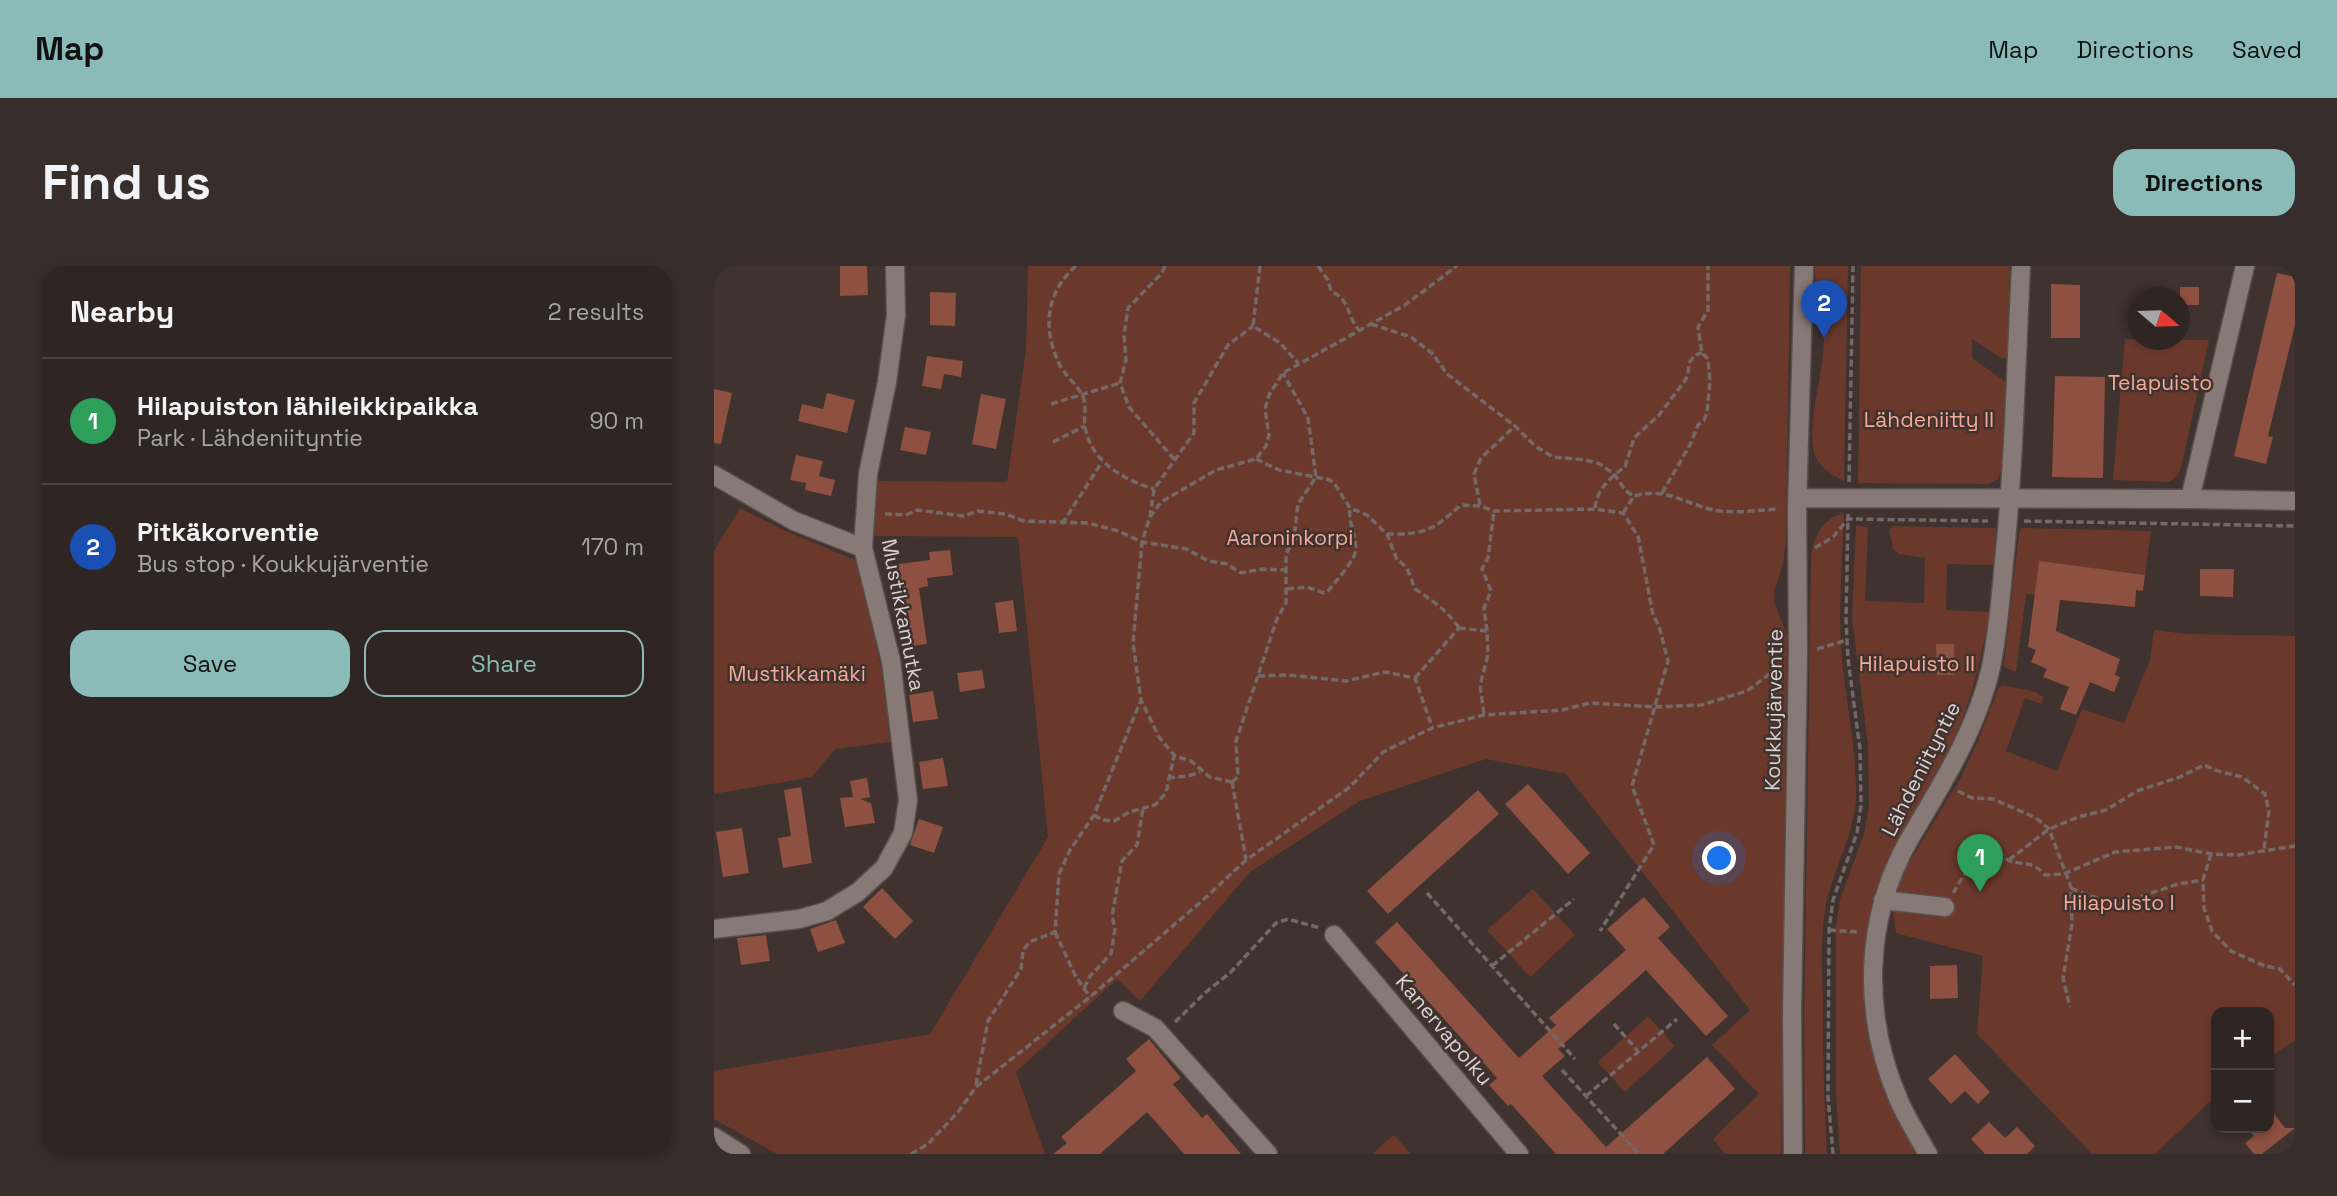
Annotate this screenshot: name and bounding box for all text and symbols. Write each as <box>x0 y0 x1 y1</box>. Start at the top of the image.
text: Map <box>35 28 104 70</box>
text: Map <box>1988 34 2038 65</box>
text: Directions <box>2076 34 2194 65</box>
text: Saved <box>2232 34 2302 65</box>
button: Directions <box>2113 149 2295 216</box>
text: Find us <box>42 151 211 213</box>
pin: 2 <box>1801 280 1847 338</box>
north arrow <box>2127 287 2190 350</box>
text: Nearby <box>70 292 174 331</box>
text: 2 results <box>548 297 644 327</box>
park label: Telapuisto <box>2108 369 2212 396</box>
text: Hilapuiston lähileikkipaikka <box>137 389 478 423</box>
text: 1 <box>88 406 98 436</box>
text: 90 m <box>589 406 644 436</box>
park label: Lähdeniitty II <box>1864 406 1994 433</box>
text: Park · Lähdeniityntie <box>137 423 363 453</box>
text: Pitkäkorventie <box>137 515 319 549</box>
park label: Aaroninkorpi <box>1226 524 1354 551</box>
text: 2 <box>86 532 100 562</box>
text: 170 m <box>581 532 644 562</box>
street label: Mustikkamutka <box>875 536 931 693</box>
text: Bus stop · Koukkujärventie <box>137 549 429 579</box>
street label: Koukkujärventie <box>1759 629 1788 791</box>
button: Save <box>70 630 350 697</box>
button: Share <box>364 630 644 697</box>
park label: Hilapuisto II <box>1859 650 1975 677</box>
park label: Mustikkamäki <box>728 660 866 687</box>
street label: Lähdeniityntie <box>1875 697 1966 841</box>
pin: 1 <box>1957 834 2003 892</box>
your location <box>1702 841 1736 875</box>
park label: Hilapuisto I <box>2063 889 2175 916</box>
street label: Kanervapolku <box>1390 969 1499 1091</box>
map controls <box>2211 1007 2274 1133</box>
button: + <box>2211 1007 2274 1070</box>
button: − <box>2211 1070 2274 1133</box>

